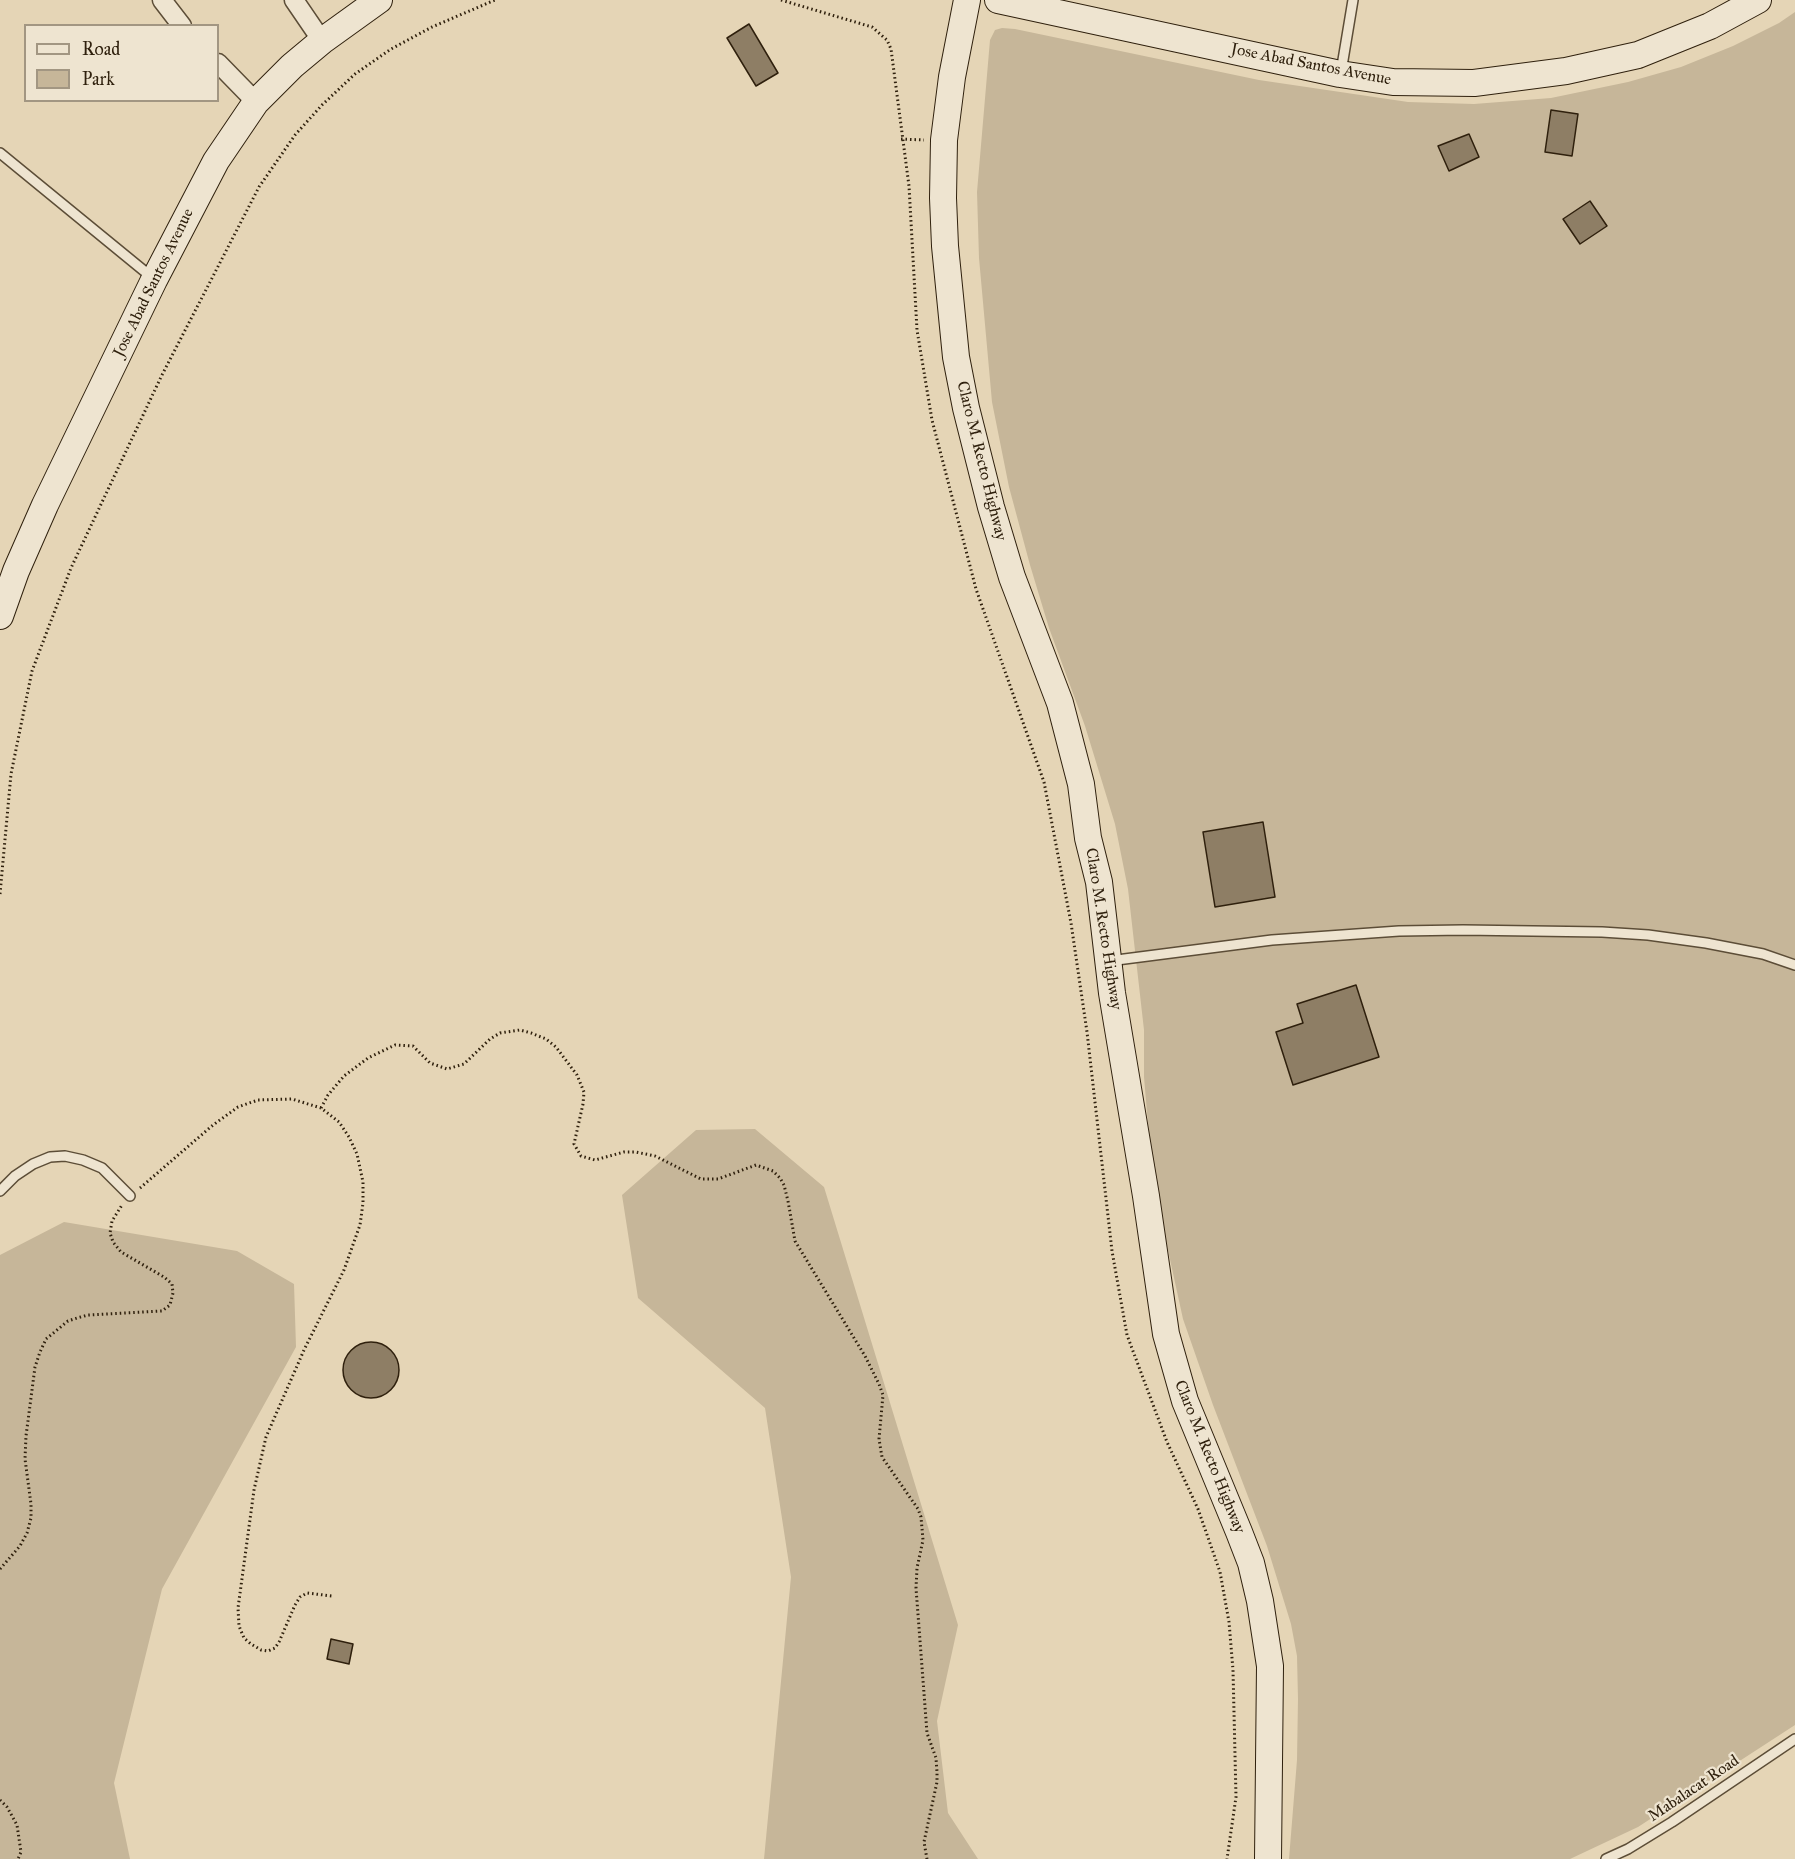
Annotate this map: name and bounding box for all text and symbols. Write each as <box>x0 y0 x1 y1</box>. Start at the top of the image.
legend <box>24 24 219 102</box>
text: Road <box>82 38 120 60</box>
street label: Jose Abad Santos Avenue <box>1229 40 1393 90</box>
text: Park <box>82 68 115 90</box>
street label: Jose Abad Santos Avenue <box>110 206 198 360</box>
street label: Claro M. Recto Highway <box>952 379 1010 543</box>
street label: Claro M. Recto Highway <box>1081 847 1125 1011</box>
street label: Claro M. Recto Highway <box>1169 1378 1249 1536</box>
street label: Mabalacat Road <box>1645 1752 1743 1826</box>

